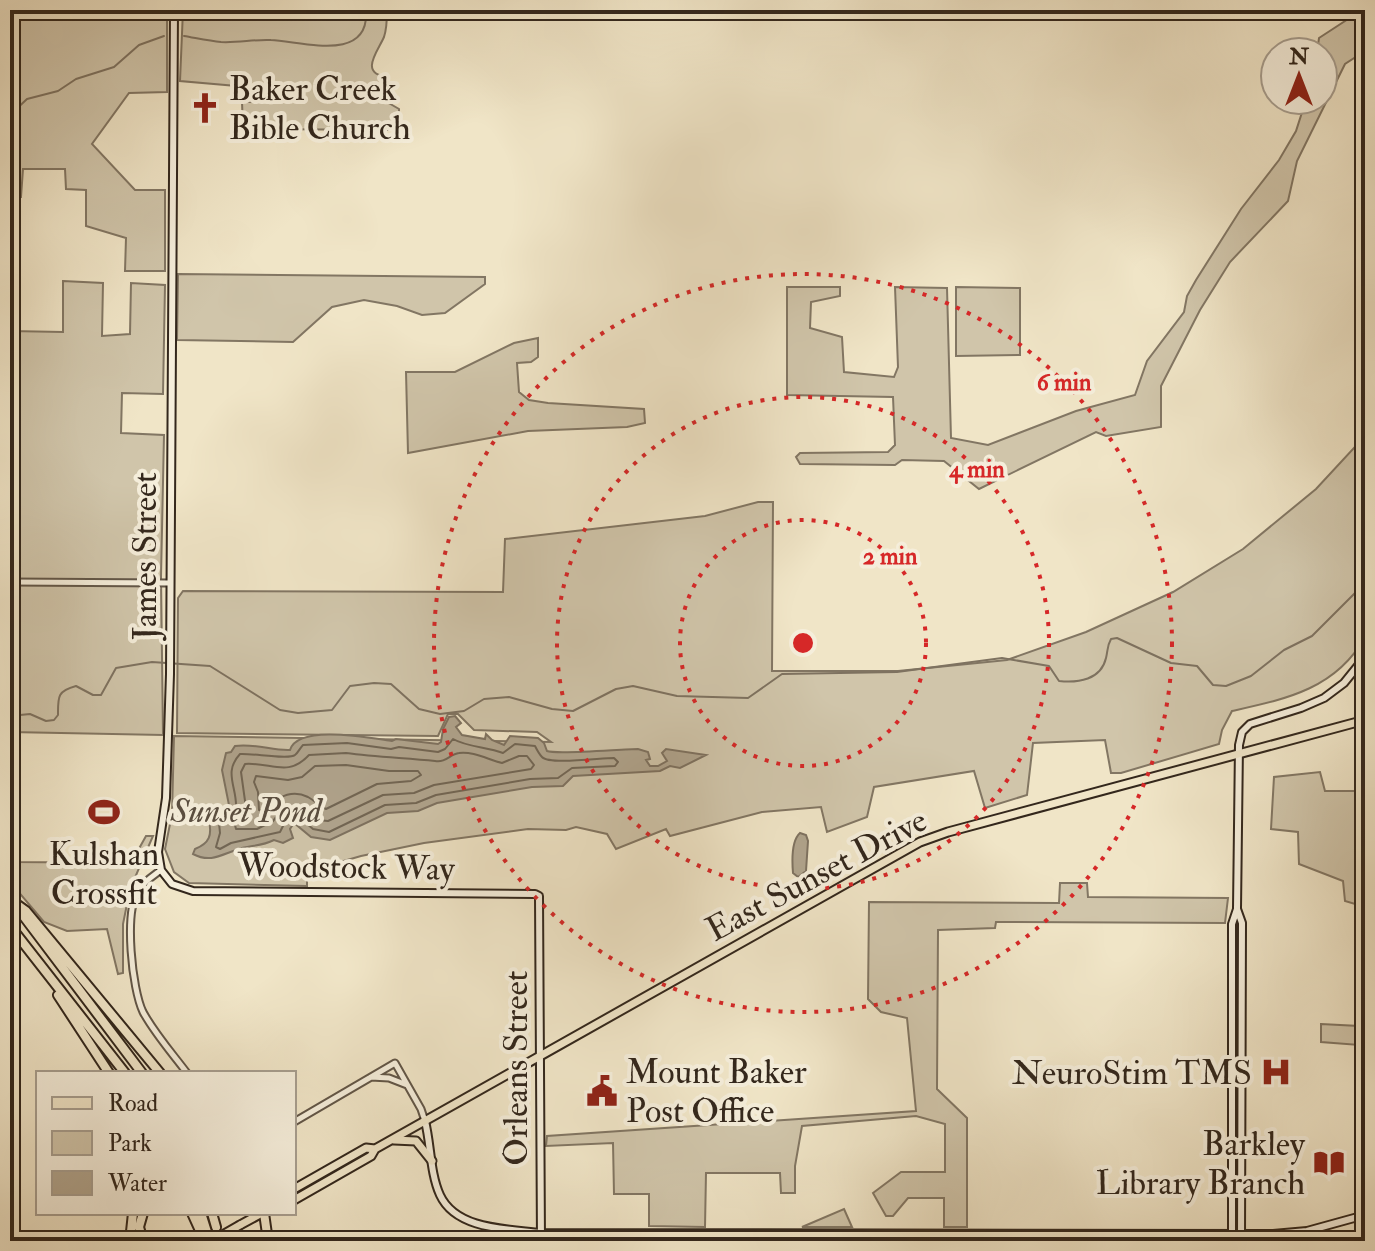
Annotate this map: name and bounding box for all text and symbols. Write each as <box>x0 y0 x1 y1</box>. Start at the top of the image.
north arrow <box>1259 36 1339 116</box>
text: N <box>1288 43 1309 71</box>
place label: Baker Creek Bible Church <box>229 68 411 150</box>
church icon: Baker Creek Bible Church <box>188 91 222 125</box>
text: 6 min <box>1037 367 1092 398</box>
text: 4 min <box>948 454 1005 485</box>
street label: James Street <box>124 472 167 641</box>
text: 2 min <box>863 541 918 572</box>
centre of rings <box>789 629 817 657</box>
park label: Sunset Pond <box>169 790 323 833</box>
sports icon: Kulshan Crossfit <box>87 795 121 829</box>
street label: East Sunset Drive <box>699 799 935 952</box>
place label: Kulshan Crossfit <box>49 833 159 915</box>
street label: Woodstock Way <box>236 844 456 891</box>
street label: Orleans Street <box>495 970 538 1166</box>
place label: Mount Baker Post Office <box>626 1051 807 1133</box>
place label: NeuroStim TMS <box>1012 1052 1252 1095</box>
hospital icon: NeuroStim TMS <box>1259 1055 1293 1089</box>
legend <box>36 1071 296 1215</box>
public building icon: Mount Baker Post Office <box>585 1074 619 1108</box>
text: Road <box>108 1088 158 1119</box>
place label: Barkley Library Branch <box>1096 1123 1306 1205</box>
text: Park <box>108 1128 152 1159</box>
library icon: Barkley Library Branch <box>1312 1146 1346 1180</box>
text: Water <box>107 1168 167 1199</box>

